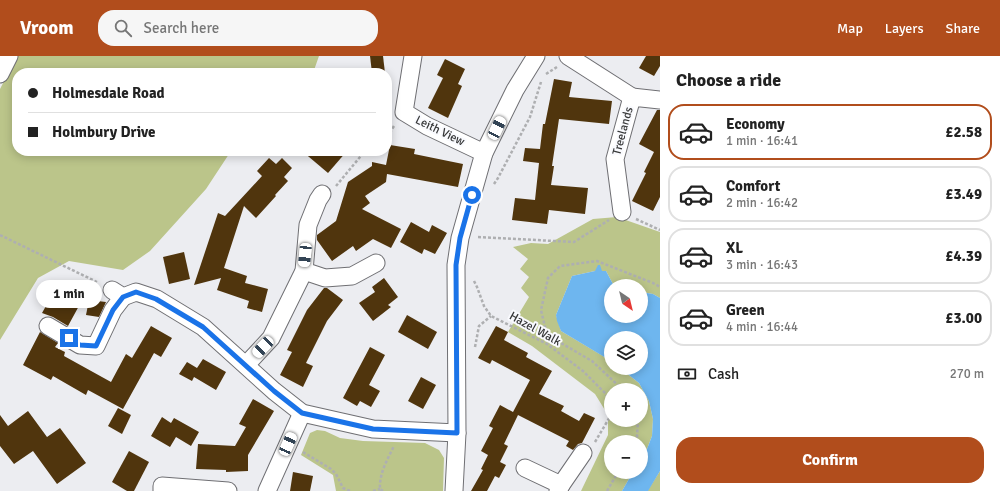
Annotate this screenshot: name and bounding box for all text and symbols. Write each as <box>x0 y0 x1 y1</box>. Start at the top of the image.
search box <box>98 10 378 46</box>
text: Vroom <box>20 16 74 40</box>
icon: search <box>112 17 134 39</box>
text: Search here <box>144 19 219 37</box>
text: Map <box>837 20 863 37</box>
text: Layers <box>885 20 924 37</box>
text: Share <box>946 20 980 37</box>
text: Choose a ride <box>676 69 781 91</box>
text: Holmesdale Road <box>52 84 165 102</box>
street label: Treelands <box>609 105 637 157</box>
street label: Leith View <box>413 113 467 150</box>
icon: car <box>678 114 714 150</box>
car <box>486 115 508 141</box>
text: Economy <box>726 115 785 133</box>
text: Holmbury Drive <box>52 123 156 141</box>
text: £2.58 <box>945 123 982 141</box>
text: 1 min · 16:41 <box>726 133 798 149</box>
icon: car <box>678 176 714 212</box>
text: Comfort <box>726 177 780 195</box>
text: £3.49 <box>945 185 982 203</box>
route start <box>463 186 481 204</box>
text: 2 min · 16:42 <box>726 195 798 211</box>
icon: car <box>678 238 714 274</box>
text: XL <box>726 239 743 257</box>
car <box>298 242 312 268</box>
text: £4.39 <box>945 247 982 265</box>
text: 3 min · 16:43 <box>726 257 798 273</box>
north arrow <box>604 279 648 323</box>
map controls <box>604 279 648 479</box>
callout: 1 min <box>36 280 102 308</box>
text: 1 min <box>53 286 85 302</box>
icon: car <box>678 300 714 336</box>
text: Green <box>726 301 765 319</box>
street label: Hazel Walk <box>506 309 564 349</box>
text: £3.00 <box>945 309 982 327</box>
text: 4 min · 16:44 <box>726 319 798 335</box>
route end <box>60 329 78 347</box>
button: layers <box>604 331 648 375</box>
car <box>250 334 276 360</box>
icon: cash <box>676 363 698 385</box>
text: Cash <box>708 365 739 383</box>
text: 270 m <box>950 366 984 382</box>
button: + <box>604 383 648 427</box>
car <box>278 431 298 457</box>
button: − <box>604 435 648 479</box>
button: Confirm <box>676 437 984 483</box>

